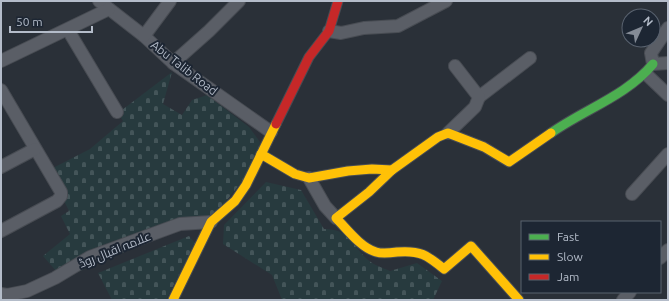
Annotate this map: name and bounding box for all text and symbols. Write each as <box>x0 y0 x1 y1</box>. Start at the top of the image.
scale bar <box>10 8 92 34</box>
north arrow <box>621 8 661 48</box>
text: N <box>641 14 655 28</box>
text: 50 m <box>16 15 43 28</box>
street label: Abu Talib Road <box>149 38 220 97</box>
legend <box>521 221 661 293</box>
street label: علامہ اقبال روڈ <box>77 229 153 271</box>
text: Fast <box>557 230 579 243</box>
text: Slow <box>557 250 583 263</box>
text: Jam <box>557 270 579 283</box>

